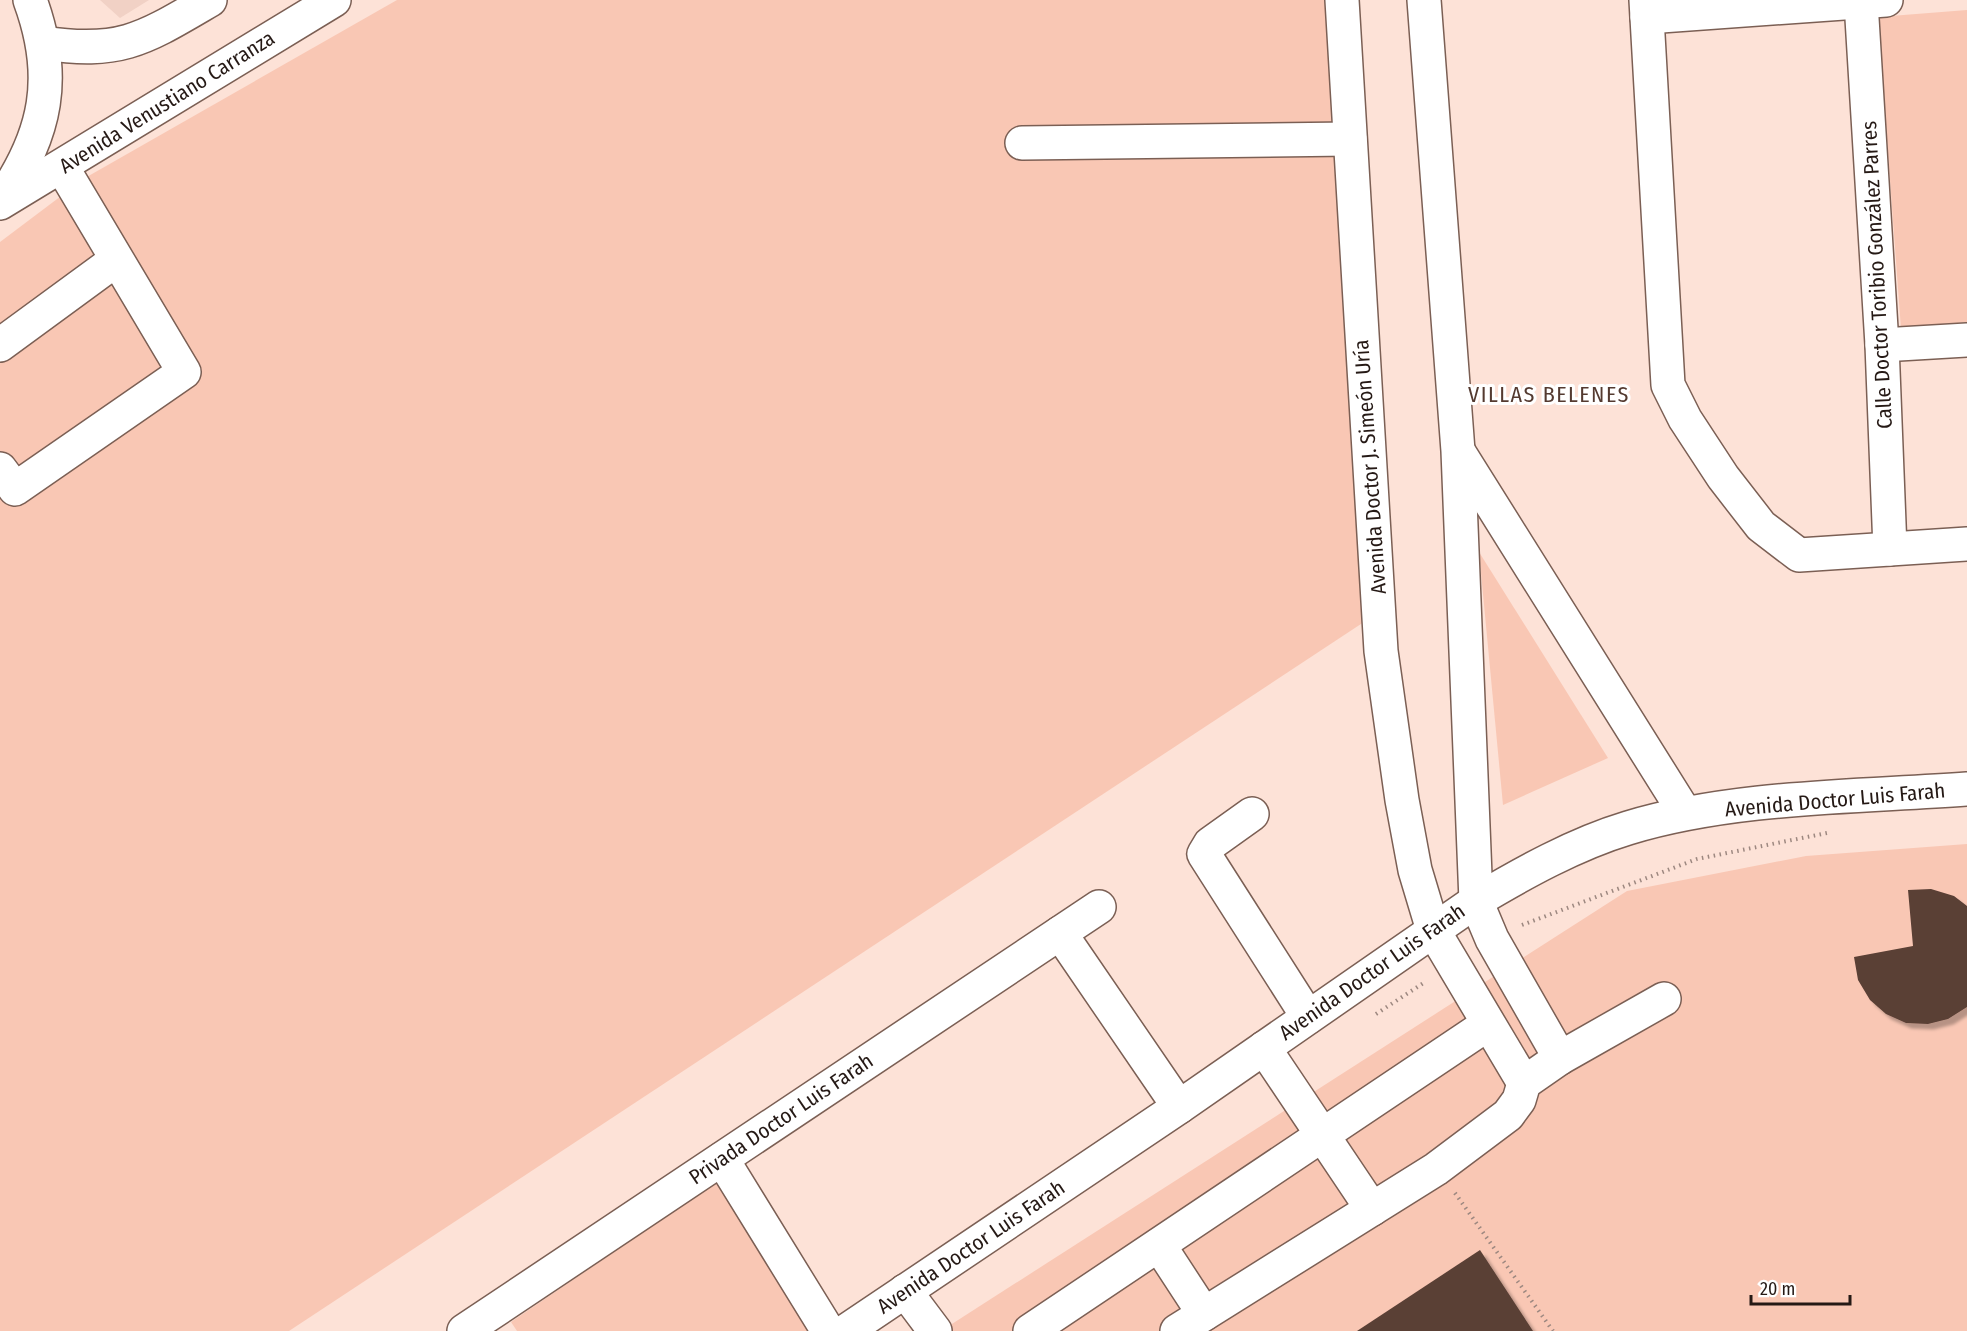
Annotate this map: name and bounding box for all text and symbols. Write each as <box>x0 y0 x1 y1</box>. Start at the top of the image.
street label: Avenida Venustiano Carranza <box>55 25 279 179</box>
street label: Calle Doctor Toribio González Parres <box>1856 120 1898 430</box>
street label: Avenida Doctor J. Simeón Uría <box>1348 339 1392 595</box>
district label: VILLAS BELENES <box>1468 381 1630 408</box>
street label: Avenida Doctor Luis Farah <box>1724 777 1946 823</box>
street label: Avenida Doctor Luis Farah <box>1274 898 1470 1046</box>
street label: Privada Doctor Luis Farah <box>684 1048 878 1190</box>
street label: Avenida Doctor Luis Farah <box>872 1174 1070 1320</box>
scale bar <box>1751 1268 1850 1306</box>
text: 20 m <box>1760 1278 1795 1300</box>

